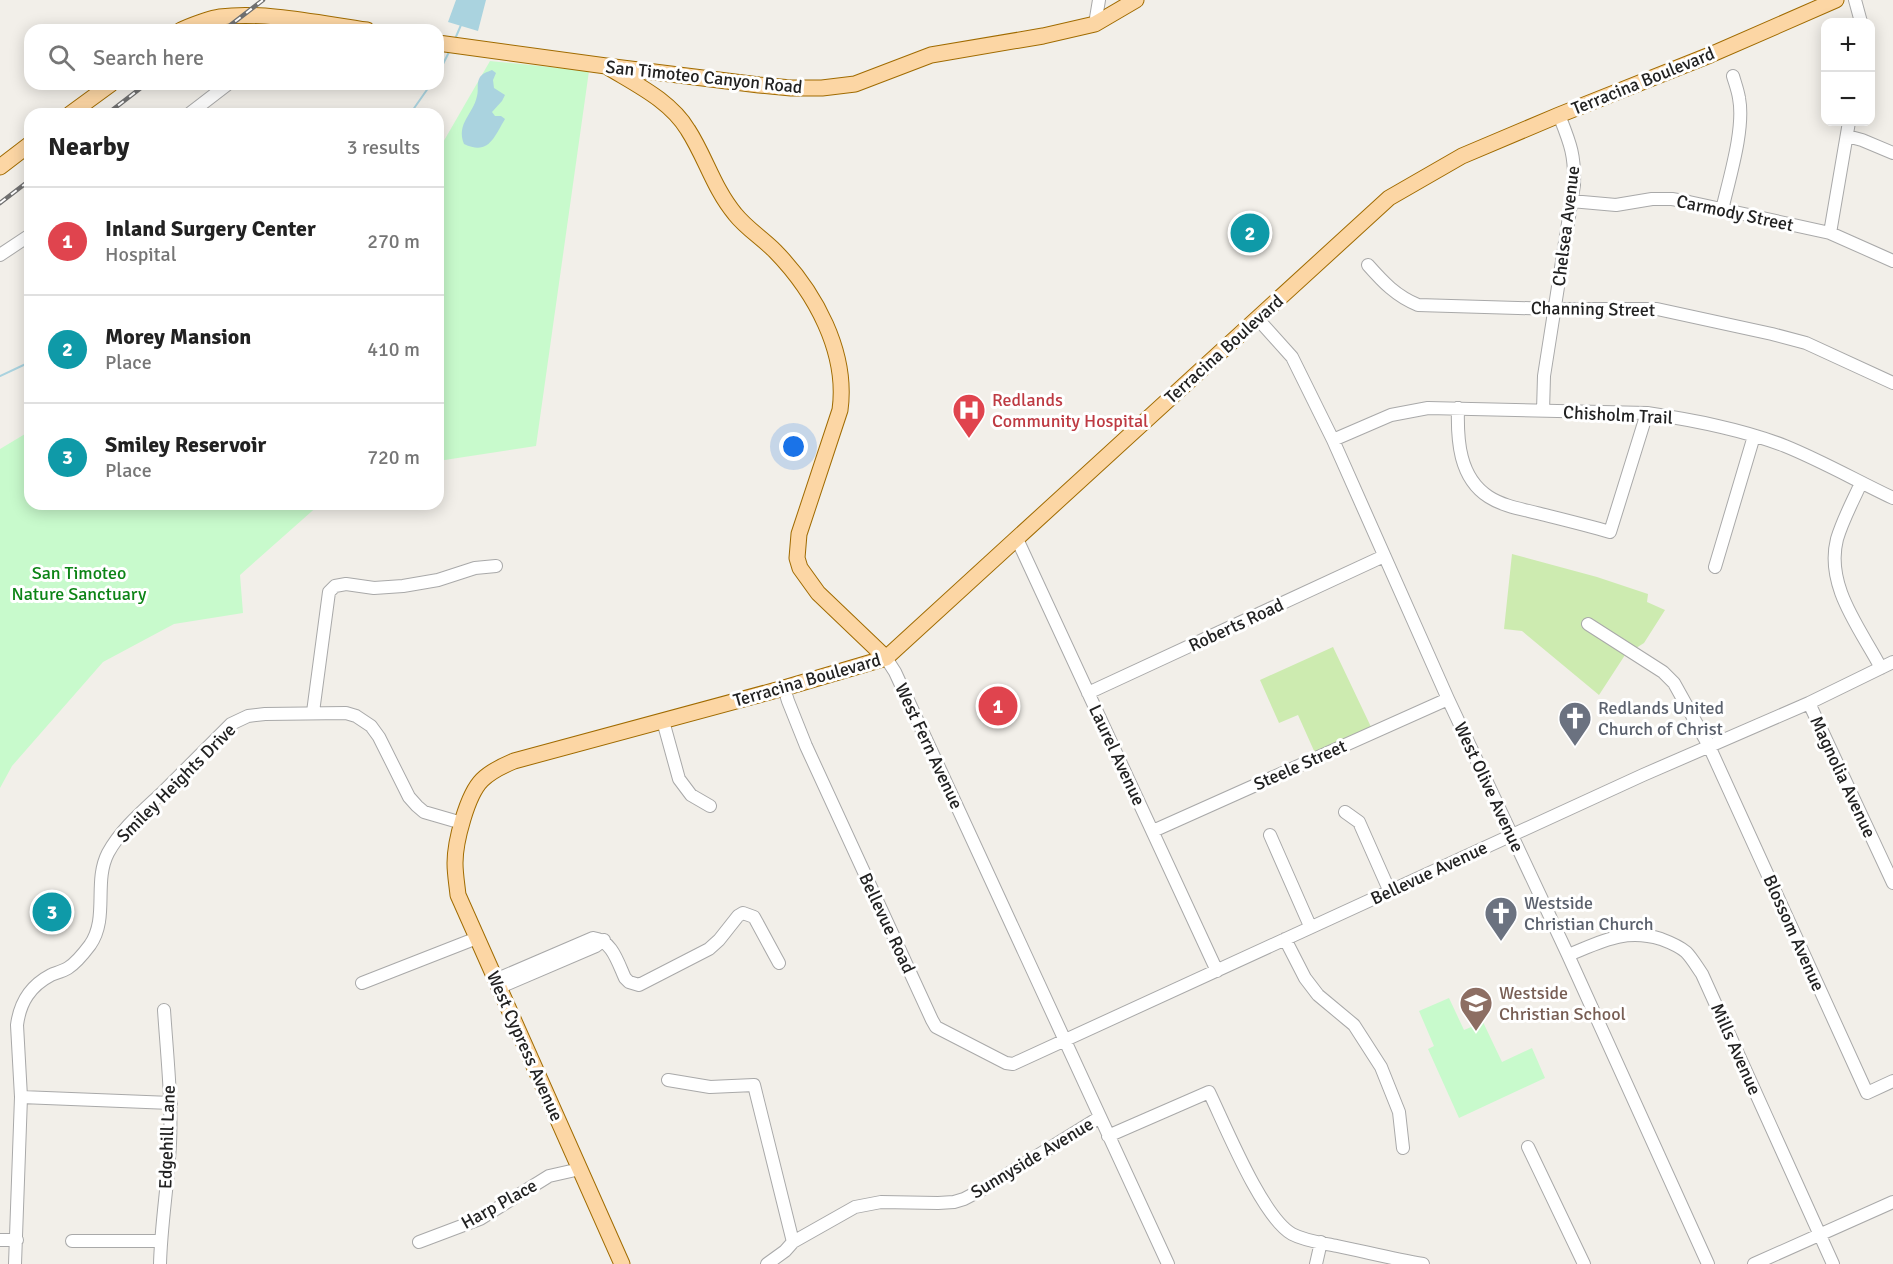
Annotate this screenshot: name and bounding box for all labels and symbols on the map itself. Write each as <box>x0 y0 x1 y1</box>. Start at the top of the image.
street label: Terracina Boulevard <box>1568 42 1718 120</box>
street label: San Timoteo Canyon Road <box>604 56 804 98</box>
street label: Chelsea Avenue <box>1548 164 1584 288</box>
street label: Carmody Street <box>1674 190 1796 236</box>
pin: 2 <box>1230 210 1270 256</box>
street label: Terracina Boulevard <box>1160 290 1288 408</box>
street label: Channing Street <box>1531 297 1655 321</box>
place label: Redlands Community Hospital <box>992 389 1148 432</box>
hospital icon: Redlands Community Hospital <box>951 392 987 439</box>
street label: Chisholm Trail <box>1563 401 1673 429</box>
your location <box>779 432 808 461</box>
park label: San Timoteo Nature Sanctuary <box>12 562 147 605</box>
street label: Roberts Road <box>1185 593 1287 657</box>
street label: Terracina Boulevard <box>731 648 883 712</box>
street label: West Fern Avenue <box>890 680 968 812</box>
pin: 1 <box>978 684 1018 728</box>
place label: Redlands United Church of Christ <box>1598 697 1724 740</box>
church icon: Redlands United Church of Christ <box>1557 700 1593 747</box>
street label: Laurel Avenue <box>1084 701 1150 809</box>
street label: Magnolia Avenue <box>1805 713 1881 841</box>
street label: Smiley Heights Drive <box>112 719 240 847</box>
street label: West Olive Avenue <box>1449 719 1529 855</box>
street label: Steele Street <box>1250 735 1350 795</box>
street label: Bellevue Avenue <box>1367 836 1491 910</box>
street label: Bellevue Road <box>854 869 920 977</box>
street label: Blossom Avenue <box>1759 871 1829 995</box>
pin: 3 <box>32 890 72 934</box>
place label: Westside Christian Church <box>1524 892 1654 935</box>
church icon: Westside Christian Church <box>1483 895 1519 942</box>
street label: West Cypress Avenue <box>482 968 568 1124</box>
place label: Westside Christian School <box>1499 982 1626 1025</box>
school or university icon: Westside Christian School <box>1458 985 1494 1032</box>
street label: Mills Avenue <box>1706 1000 1766 1098</box>
street label: Edgehill Lane <box>154 1085 180 1189</box>
street label: Sunnyside Avenue <box>967 1113 1097 1203</box>
street label: Harp Place <box>457 1174 541 1234</box>

